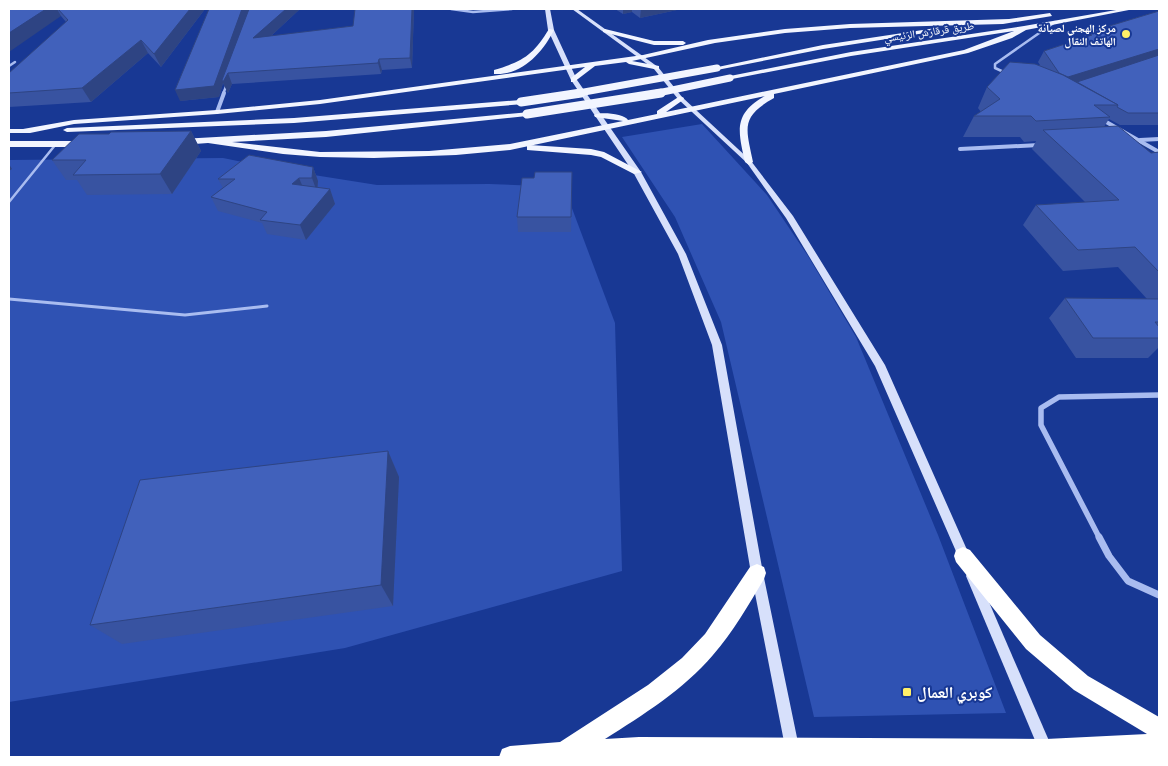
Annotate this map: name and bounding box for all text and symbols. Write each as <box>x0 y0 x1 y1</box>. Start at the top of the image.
street label: طريق قرقارش الرئيسي <box>883 19 975 47</box>
place label: مركز الهجني لصيانة الهاتف النقال <box>1038 22 1116 49</box>
marker: مركز الهجني لصيانة الهاتف النقال <box>1120 28 1132 40</box>
place label: كوبري العمال <box>917 683 992 704</box>
marker: كوبري العمال <box>901 686 913 698</box>

